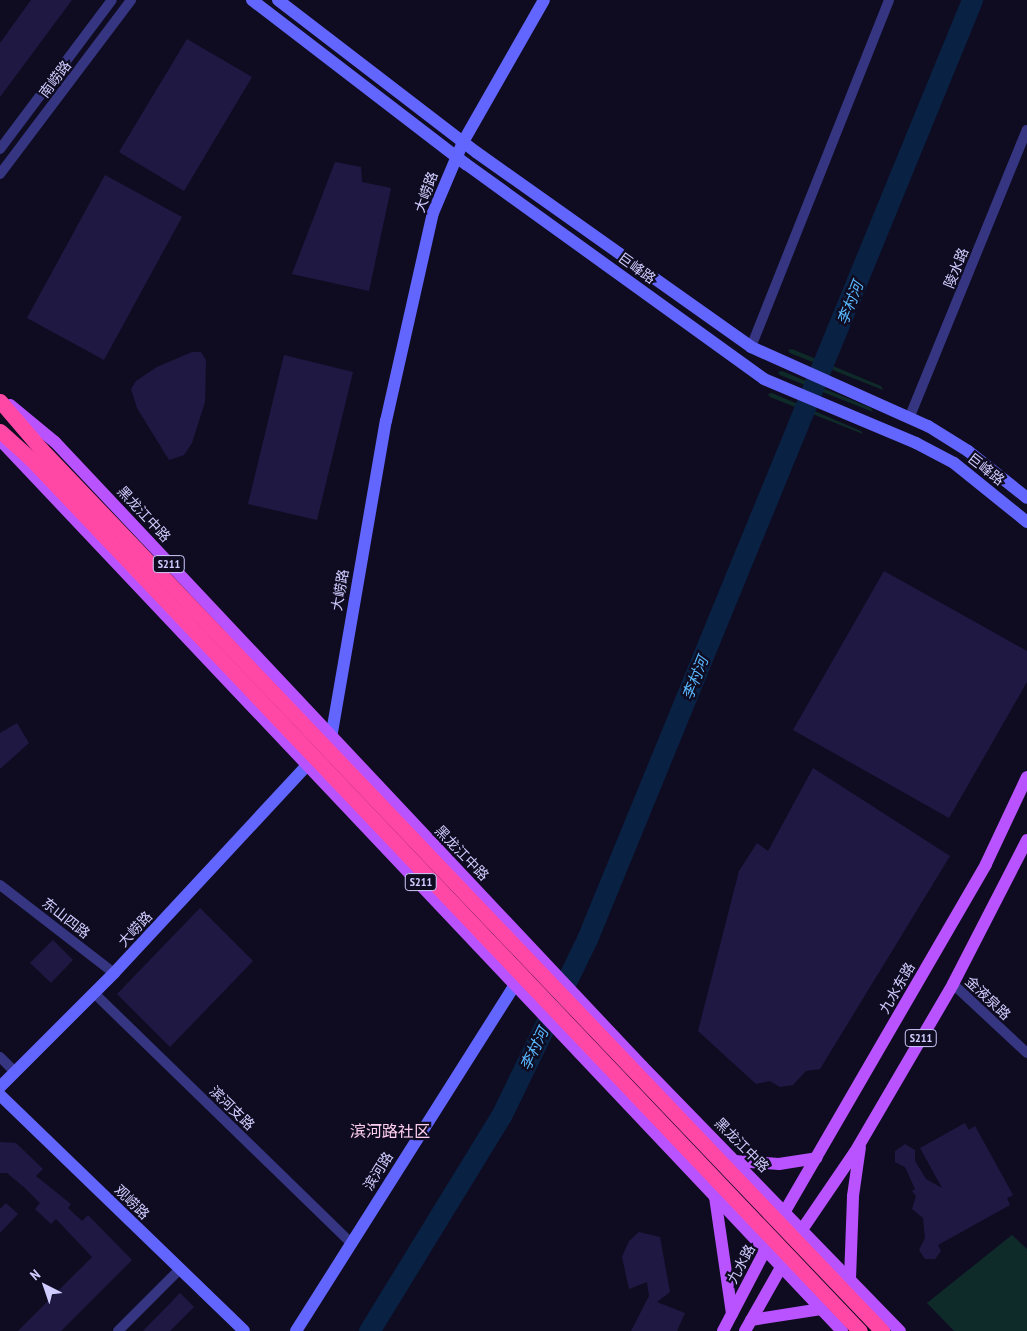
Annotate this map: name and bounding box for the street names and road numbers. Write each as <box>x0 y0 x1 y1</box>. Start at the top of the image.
street label: 南崂路 <box>36 57 74 101</box>
street label: 大崂路 <box>411 169 441 215</box>
street label: 陵水路 <box>940 245 972 291</box>
street label: 巨峰路 <box>615 249 659 287</box>
street label: 巨峰路 <box>964 449 1008 489</box>
street label: 黑龙江中路 <box>114 483 174 545</box>
road number: S211 <box>153 554 185 574</box>
street label: 大崂路 <box>328 568 352 612</box>
street label: 黑龙江中路 <box>432 822 492 884</box>
road number: S211 <box>405 872 437 892</box>
street label: 东山四路 <box>39 894 93 942</box>
street label: 大崂路 <box>115 908 155 950</box>
street label: 九水东路 <box>876 960 918 1016</box>
street label: 金液泉路 <box>962 973 1014 1023</box>
road number: S211 <box>905 1028 937 1048</box>
street label: 滨河支路 <box>206 1083 258 1133</box>
street label: 黑龙江中路 <box>711 1114 773 1176</box>
street label: 滨河路 <box>360 1149 396 1193</box>
street label: 观崂路 <box>111 1181 153 1223</box>
street label: 九水路 <box>724 1242 758 1286</box>

